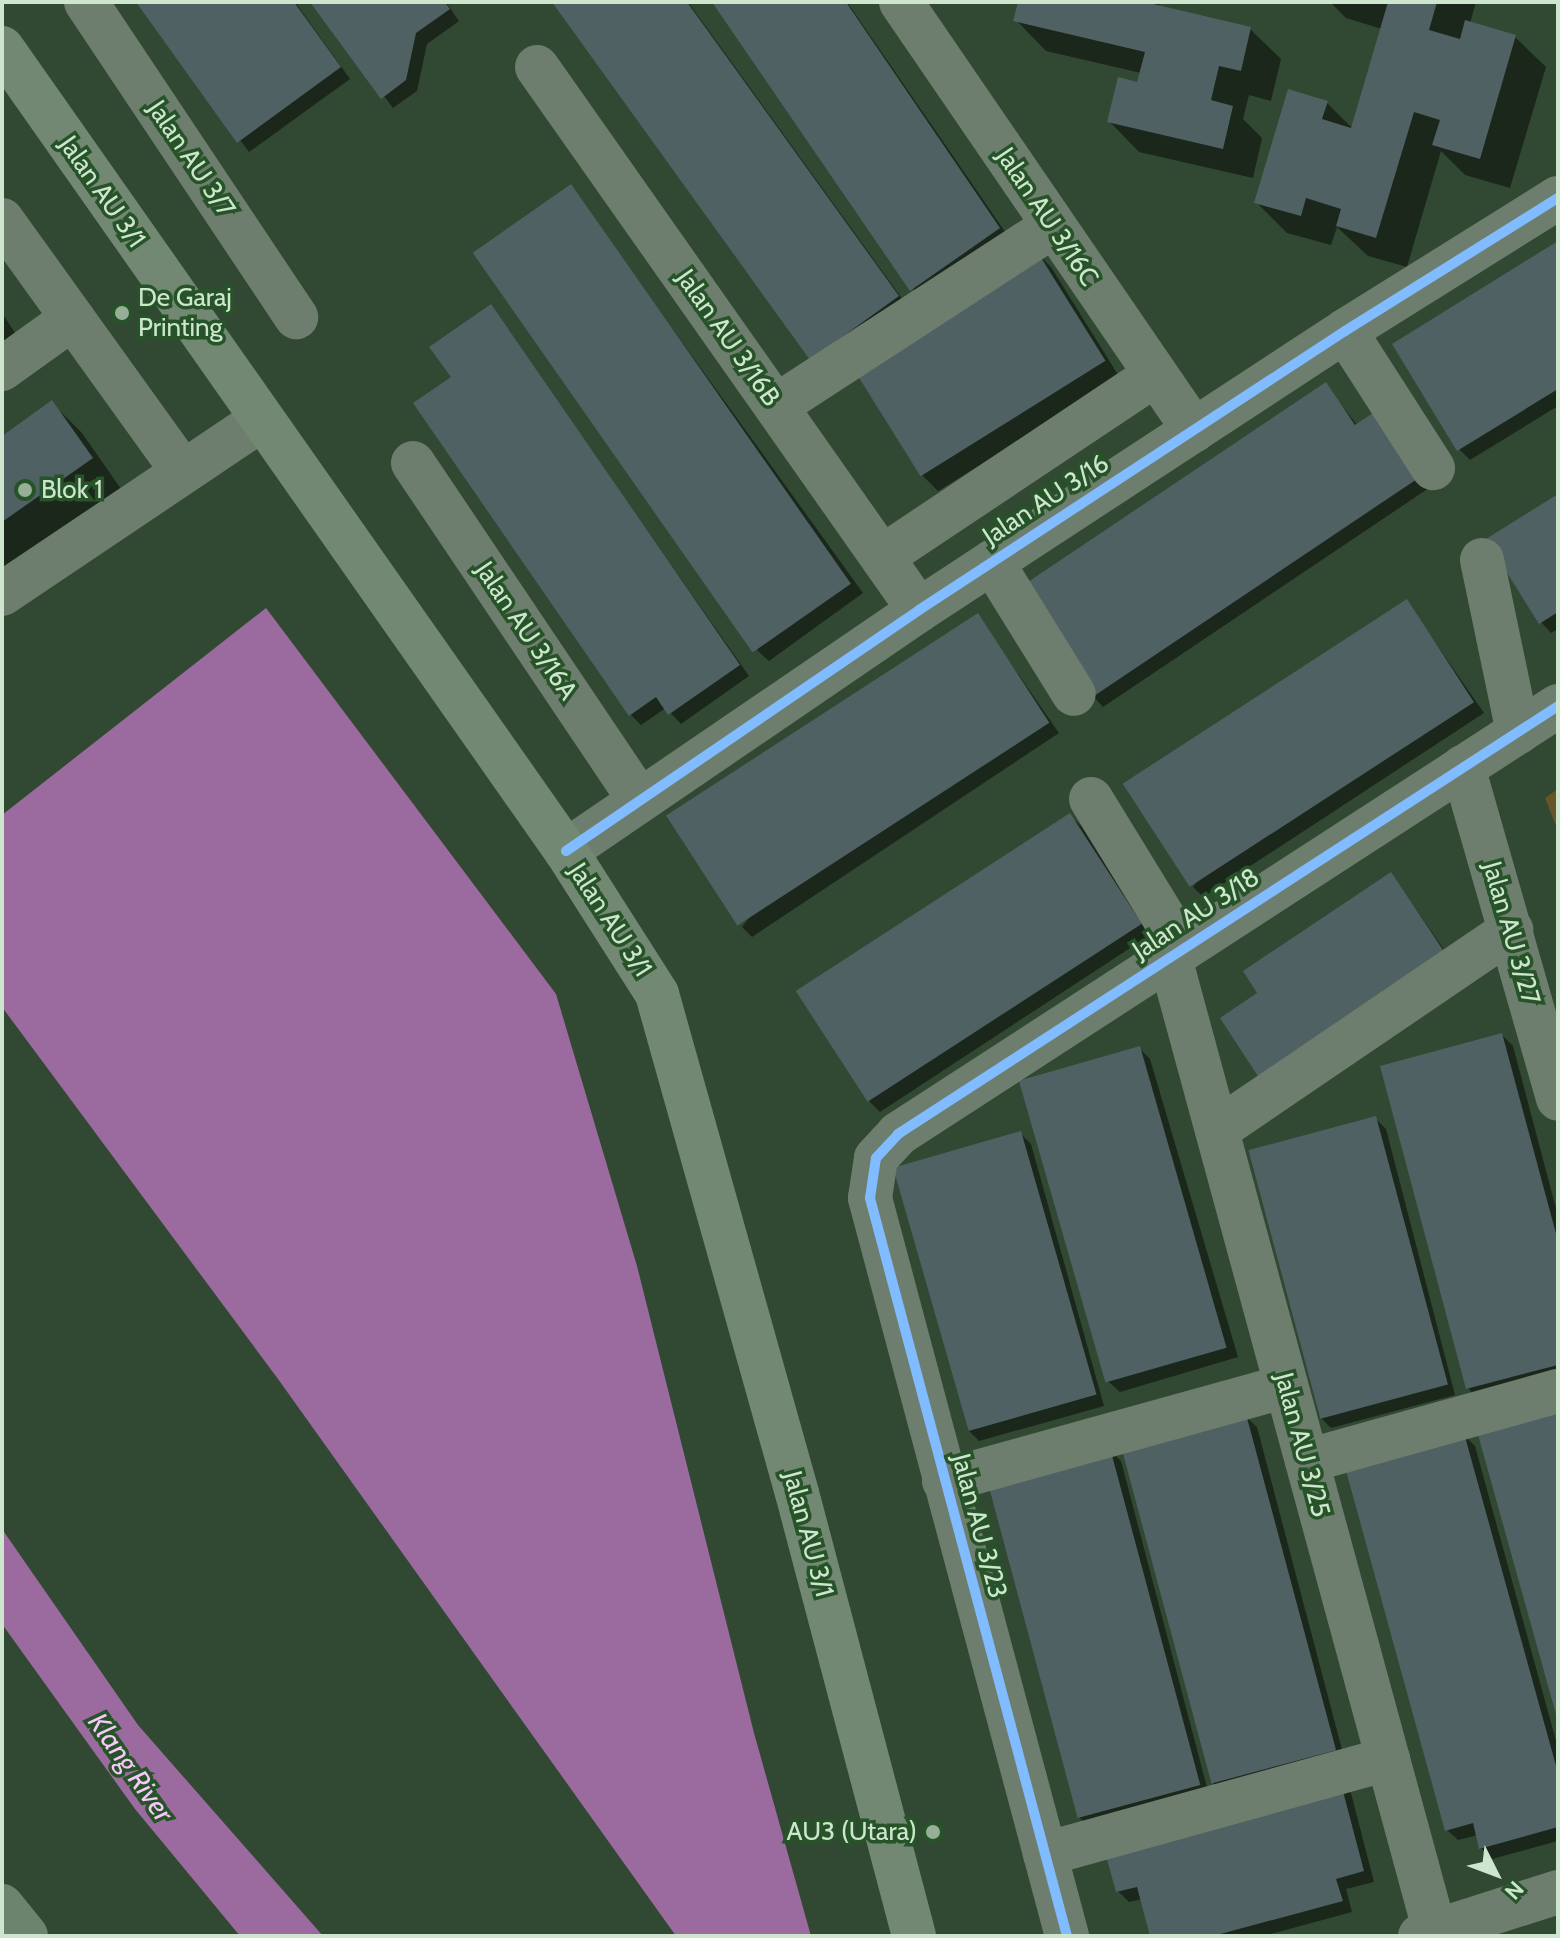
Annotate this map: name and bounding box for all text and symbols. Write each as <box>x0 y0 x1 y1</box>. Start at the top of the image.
street label: Jalan AU 3/7 <box>141 95 241 223</box>
street label: Jalan AU 3/1 <box>52 130 152 254</box>
street label: Jalan AU 3/16C <box>989 142 1105 292</box>
street label: Jalan AU 3/16B <box>670 264 786 412</box>
place label: De Garaj Printing <box>138 282 232 344</box>
marker: De Garaj Printing <box>113 304 131 322</box>
street label: Jalan AU 3/16 <box>977 448 1115 552</box>
place label: Blok 1 <box>41 474 103 506</box>
marker: Blok 1 <box>16 481 34 499</box>
street label: Jalan AU 3/16A <box>468 556 584 706</box>
street label: Jalan AU 3/1 <box>562 857 658 983</box>
street label: Jalan AU 3/27 <box>1476 858 1546 1008</box>
street label: Jalan AU 3/18 <box>1127 861 1265 967</box>
street label: Jalan AU 3/25 <box>1268 1369 1336 1521</box>
street label: Jalan AU 3/23 <box>945 1450 1013 1602</box>
street label: Jalan AU 3/1 <box>776 1468 840 1600</box>
water label: Klang River <box>81 1706 181 1828</box>
place label: AU3 (Utara) <box>787 1816 917 1848</box>
marker: AU3 (Utara) <box>924 1823 942 1841</box>
north arrow <box>1456 1834 1536 1914</box>
text: N <box>1499 1876 1529 1905</box>

